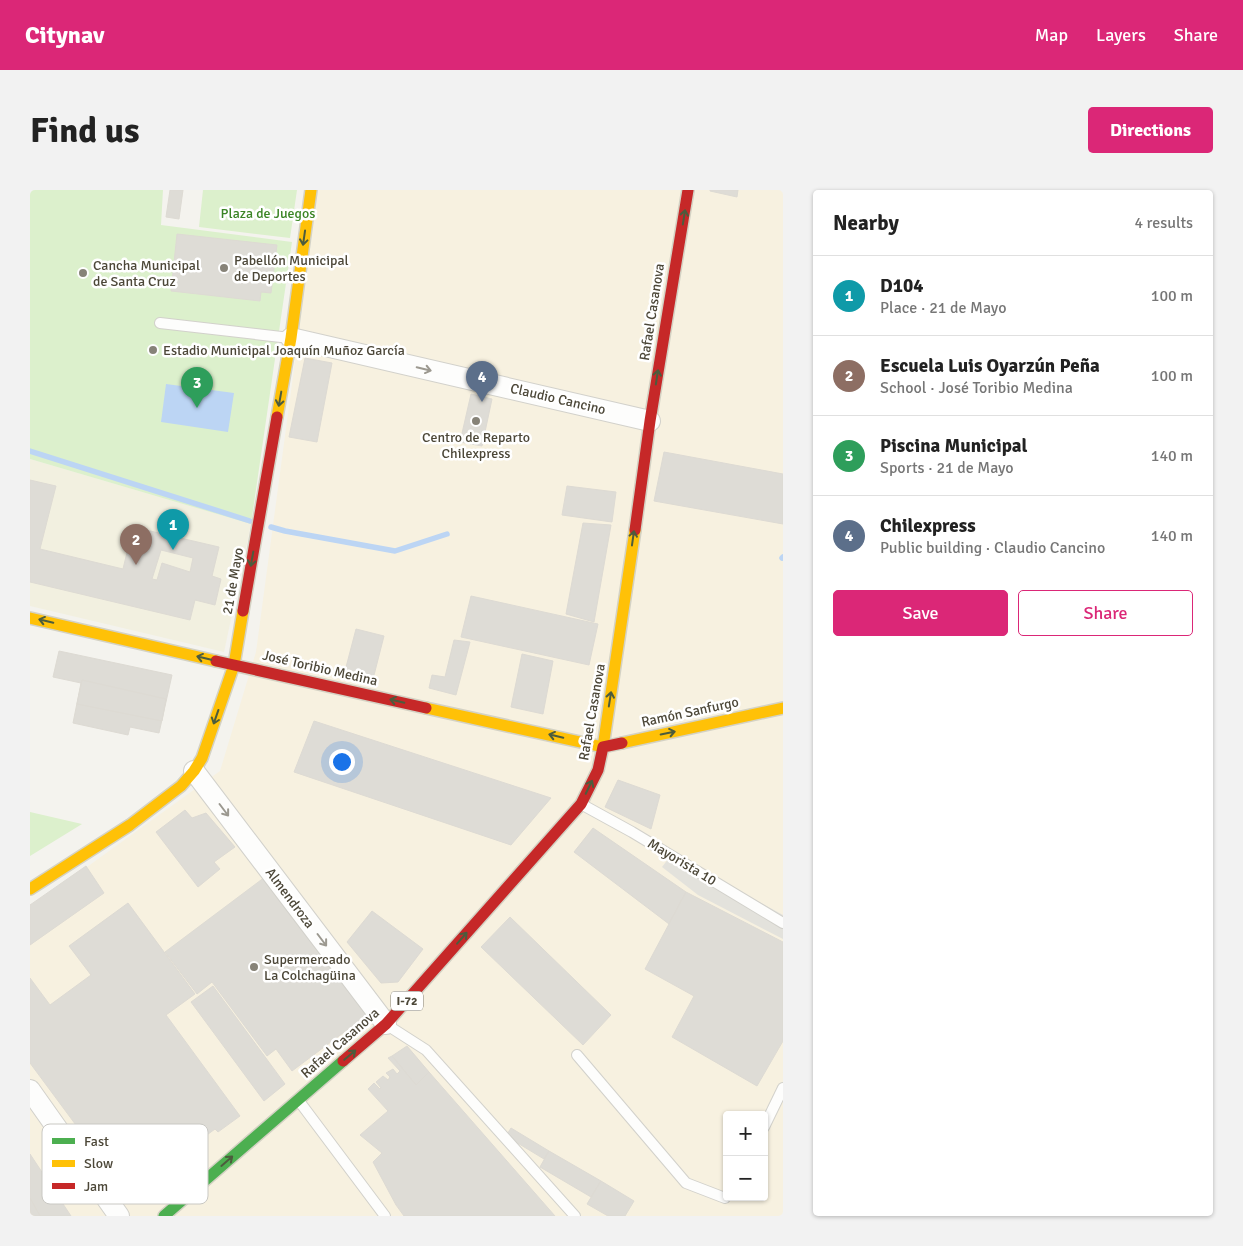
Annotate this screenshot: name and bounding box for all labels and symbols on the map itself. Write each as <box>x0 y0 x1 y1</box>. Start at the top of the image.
park label: Plaza de Juegos <box>221 205 315 222</box>
one-way arrow <box>679 209 689 225</box>
one-way arrow <box>299 230 309 246</box>
place label: Pabellón Municipal de Deportes <box>234 252 349 285</box>
place label: Cancha Municipal de Santa Cruz <box>93 257 200 290</box>
marker: Pabellón Municipal de Deportes <box>218 262 230 274</box>
street label: Rafael Casanova <box>636 262 668 362</box>
marker: Cancha Municipal de Santa Cruz <box>77 267 89 279</box>
place label: Estadio Municipal Joaquín Muñoz García <box>163 342 405 359</box>
marker: Estadio Municipal Joaquín Muñoz García <box>147 344 159 356</box>
pin: 4 <box>466 361 498 402</box>
one-way arrow <box>415 365 431 374</box>
pin: 3 <box>181 367 213 408</box>
one-way arrow <box>652 369 662 385</box>
street label: Claudio Cancino <box>509 380 607 418</box>
one-way arrow <box>275 391 285 407</box>
marker: Centro de Reparto Chilexpress <box>470 415 482 427</box>
place label: Centro de Reparto Chilexpress <box>422 429 530 462</box>
pin: 1 <box>157 509 189 550</box>
pin: 2 <box>120 524 152 565</box>
one-way arrow <box>629 530 639 546</box>
street label: 21 de Mayo <box>219 546 247 616</box>
one-way arrow <box>247 551 257 567</box>
one-way arrow <box>38 616 54 625</box>
street label: José Toribio Medina <box>261 646 379 690</box>
one-way arrow <box>197 653 213 662</box>
street label: Rafael Casanova <box>575 662 609 762</box>
one-way arrow <box>606 691 616 707</box>
street label: Ramón Sanfurgo <box>640 693 740 731</box>
one-way arrow <box>389 696 405 705</box>
one-way arrow <box>211 709 220 724</box>
one-way arrow <box>659 727 675 737</box>
one-way arrow <box>548 731 564 740</box>
your location <box>329 749 355 775</box>
one-way arrow <box>585 780 594 795</box>
one-way arrow <box>218 803 229 816</box>
street label: Mayorista 10 <box>644 835 720 889</box>
street label: Almendroza <box>262 865 318 931</box>
one-way arrow <box>456 932 467 945</box>
one-way arrow <box>317 933 327 947</box>
place label: Supermercado La Colchagüina <box>264 951 356 984</box>
marker: Supermercado La Colchagüina <box>248 961 260 973</box>
road number: I-72 <box>391 991 423 1010</box>
street label: Rafael Casanova <box>297 1004 383 1082</box>
one-way arrow <box>343 1050 356 1061</box>
legend <box>42 1124 208 1204</box>
text: Fast <box>84 1133 109 1150</box>
text: Slow <box>84 1155 113 1172</box>
one-way arrow <box>220 1155 233 1167</box>
text: Jam <box>84 1178 108 1195</box>

